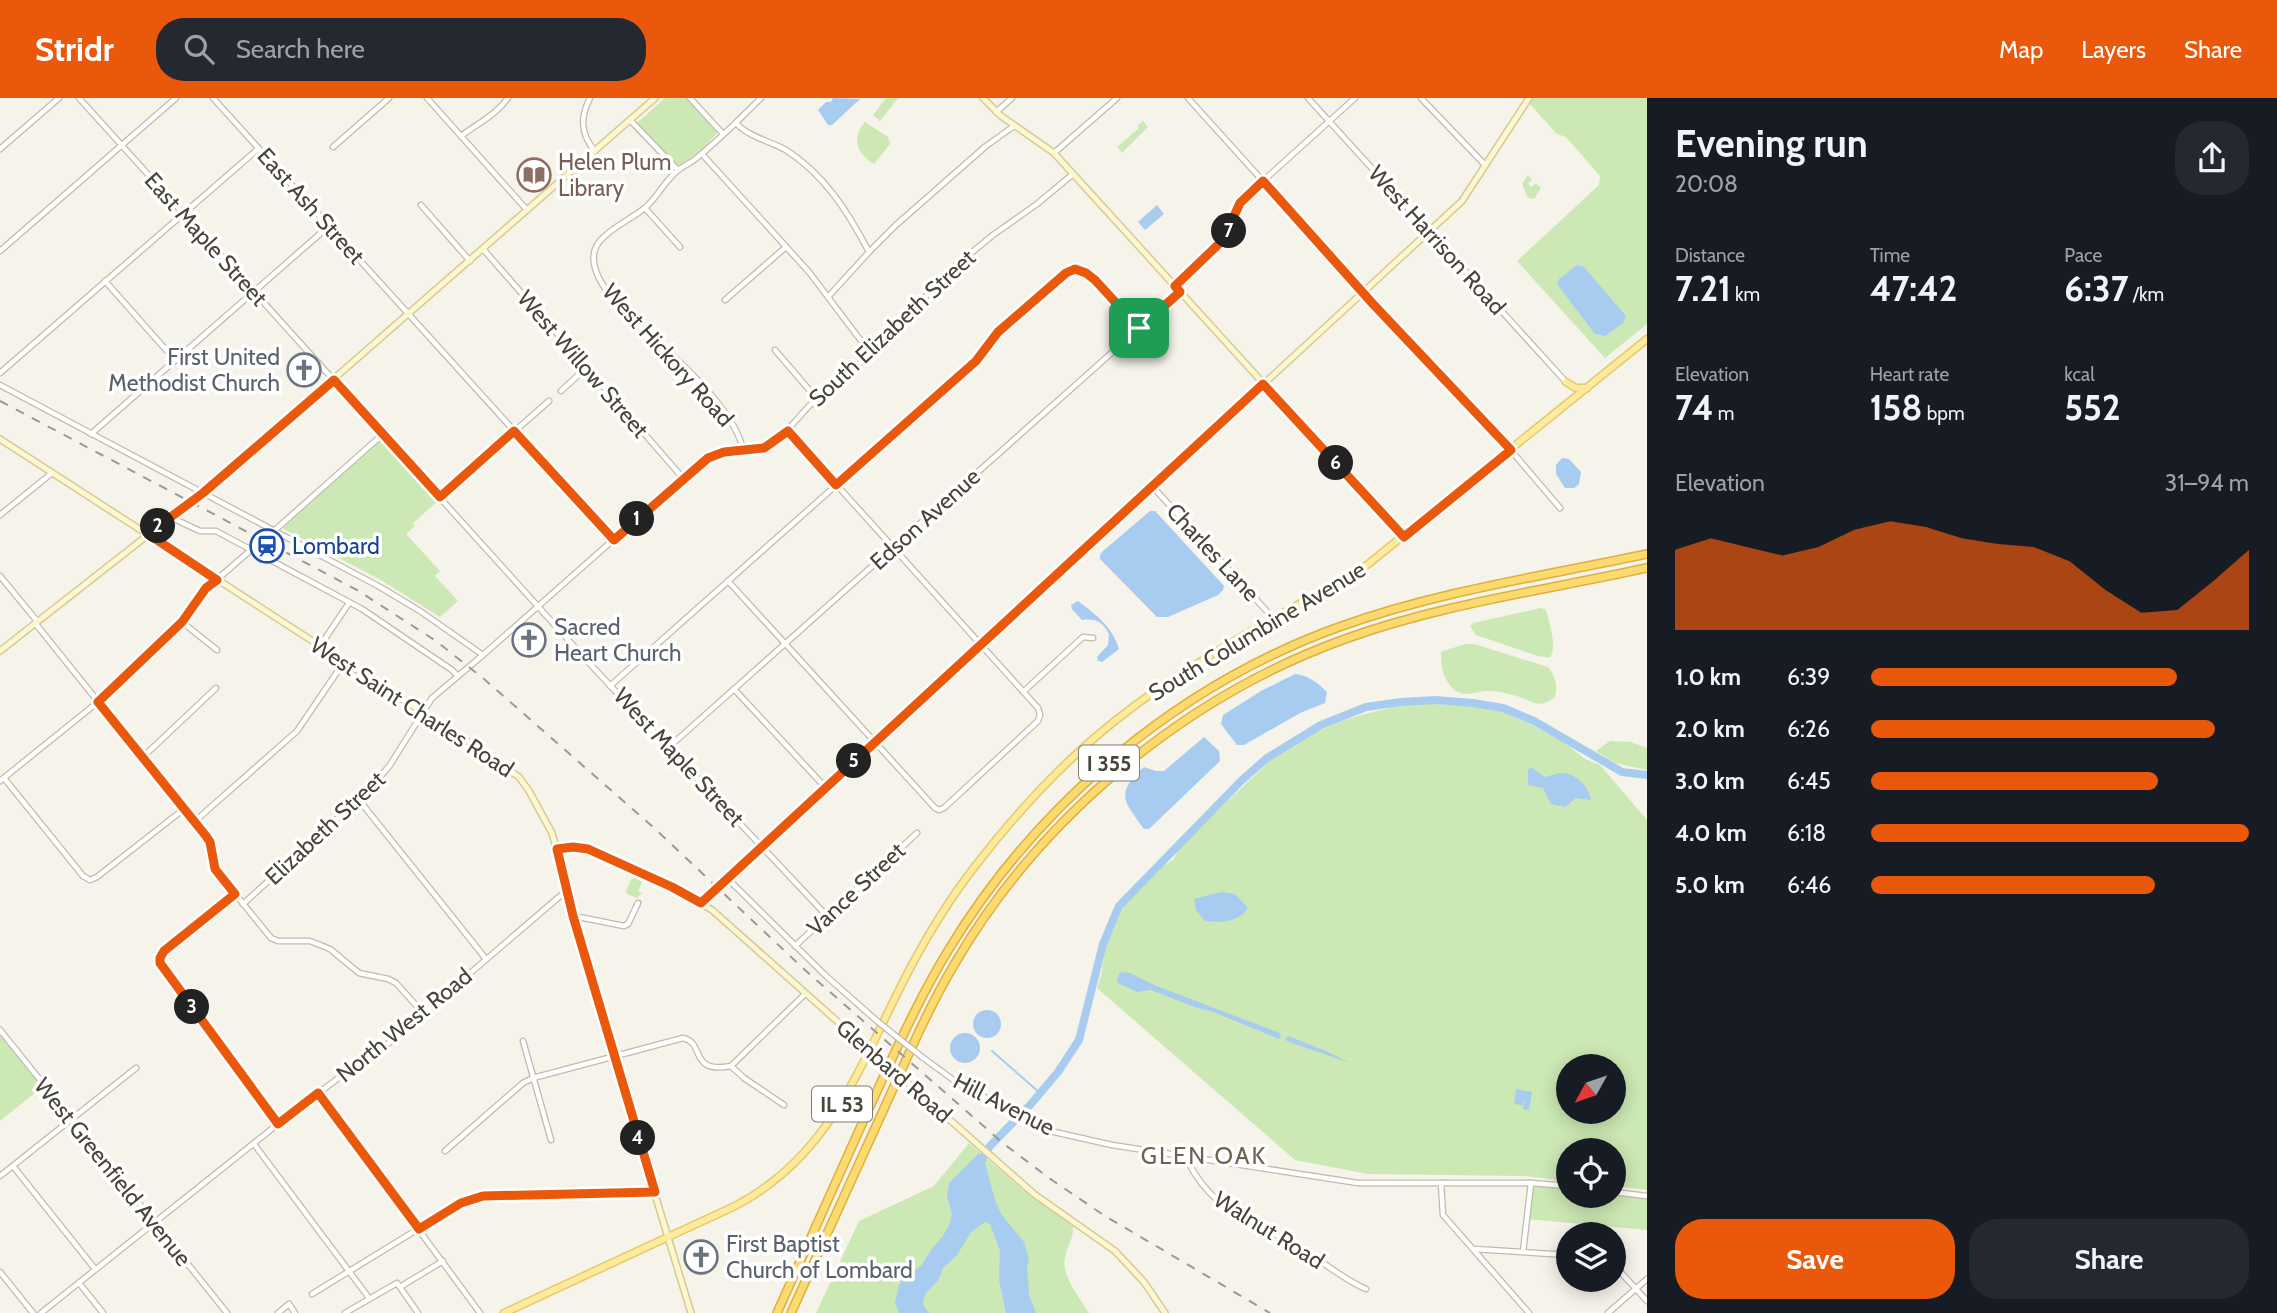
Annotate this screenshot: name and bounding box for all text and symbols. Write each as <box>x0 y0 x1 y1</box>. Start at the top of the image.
search box <box>156 18 646 81</box>
text: Stridr <box>35 29 114 69</box>
icon: search <box>180 30 218 68</box>
text: Search here <box>236 33 365 65</box>
text: Map <box>1999 35 2043 64</box>
text: Layers <box>2081 35 2146 64</box>
text: Share <box>2184 35 2242 64</box>
text: Evening run <box>1675 120 1868 167</box>
button: share <box>2175 121 2249 195</box>
street label: East Ash Street <box>252 142 371 270</box>
place label: Helen Plum Library <box>558 148 672 202</box>
library icon: Helen Plum Library <box>515 156 553 194</box>
street label: West Harrison Road <box>1362 159 1512 321</box>
street label: East Maple Street <box>139 166 273 312</box>
text: 20:08 <box>1675 170 1738 198</box>
pin: 7 <box>1212 214 1246 248</box>
text: 7 <box>1224 219 1233 242</box>
street label: South Elizabeth Street <box>803 243 981 412</box>
text: Distance <box>1675 244 1745 267</box>
text: Time <box>1870 244 1910 267</box>
text: Pace <box>2064 244 2102 267</box>
text: 7.21 <box>1675 267 1731 310</box>
text: 47:42 <box>1870 267 1957 310</box>
text: 6:37 <box>2064 267 2128 310</box>
street label: West Hickory Road <box>596 278 740 432</box>
text: km <box>1731 283 1760 306</box>
text: /km <box>2128 283 2164 306</box>
street label: West Willow Street <box>511 285 655 443</box>
pin <box>1109 298 1169 358</box>
icon: arrive <box>1120 309 1158 347</box>
place label: First United Methodist Church <box>108 343 280 397</box>
church icon: First United Methodist Church <box>285 351 323 389</box>
text: Elevation <box>1675 363 1749 386</box>
text: Heart rate <box>1870 363 1949 386</box>
text: kcal <box>2064 363 2095 386</box>
text: 74 <box>1675 386 1713 429</box>
text: 158 <box>1870 386 1923 429</box>
text: 552 <box>2064 386 2120 429</box>
text: m <box>1713 402 1734 425</box>
text: bpm <box>1923 402 1965 425</box>
pin: 6 <box>1318 446 1354 480</box>
text: 6 <box>1330 451 1341 474</box>
street label: Edson Avenue <box>864 462 986 576</box>
text: Elevation <box>1675 469 1765 497</box>
text: 31–94 m <box>2165 469 2249 497</box>
street label: Charles Lane <box>1160 497 1266 607</box>
pin: 1 <box>620 502 654 536</box>
text: 1 <box>633 507 640 530</box>
pin: 2 <box>140 508 176 544</box>
text: 2 <box>152 514 163 537</box>
station icon: Lombard <box>248 527 286 565</box>
place label: Lombard <box>292 532 380 560</box>
street label: South Columbine Avenue <box>1143 555 1371 707</box>
place label: Sacred Heart Church <box>554 613 682 667</box>
church icon: Sacred Heart Church <box>510 621 548 659</box>
street label: West Saint Charles Road <box>305 631 519 783</box>
text: 1.0 km <box>1675 663 1741 691</box>
text: 6:39 <box>1787 663 1830 691</box>
street label: West Maple Street <box>608 682 750 832</box>
text: 2.0 km <box>1675 715 1745 743</box>
text: 6:26 <box>1787 715 1830 743</box>
pin: 5 <box>836 744 872 778</box>
road number: I 355 <box>1079 746 1139 780</box>
text: 5 <box>848 749 859 772</box>
street label: Elizabeth Street <box>259 765 391 891</box>
text: 3.0 km <box>1675 767 1745 795</box>
text: 6:45 <box>1787 767 1831 795</box>
text: 4.0 km <box>1675 819 1747 847</box>
text: 6:18 <box>1787 819 1826 847</box>
street label: Vance Street <box>801 837 911 941</box>
text: 5.0 km <box>1675 871 1745 899</box>
text: 6:46 <box>1787 871 1831 899</box>
street label: North West Road <box>331 962 477 1088</box>
pin: 3 <box>174 990 210 1024</box>
text: 3 <box>186 995 197 1018</box>
street label: Glenbard Road <box>831 1013 957 1129</box>
north arrow <box>1556 1054 1626 1124</box>
map controls <box>1556 1054 1626 1292</box>
street label: Hill Avenue <box>949 1067 1060 1142</box>
street label: West Greenfield Avenue <box>28 1072 198 1272</box>
road number: IL 53 <box>812 1086 872 1122</box>
pin: 4 <box>620 1121 656 1156</box>
text: 4 <box>632 1126 643 1149</box>
button: locate <box>1556 1138 1626 1208</box>
district label: GLEN OAK <box>1141 1141 1267 1170</box>
street label: Walnut Road <box>1209 1185 1329 1275</box>
button: Save <box>1675 1219 1955 1299</box>
button: Share <box>1969 1219 2249 1299</box>
button: layers <box>1556 1222 1626 1292</box>
place label: First Baptist Church of Lombard <box>726 1230 913 1284</box>
church icon: First Baptist Church of Lombard <box>682 1238 720 1276</box>

